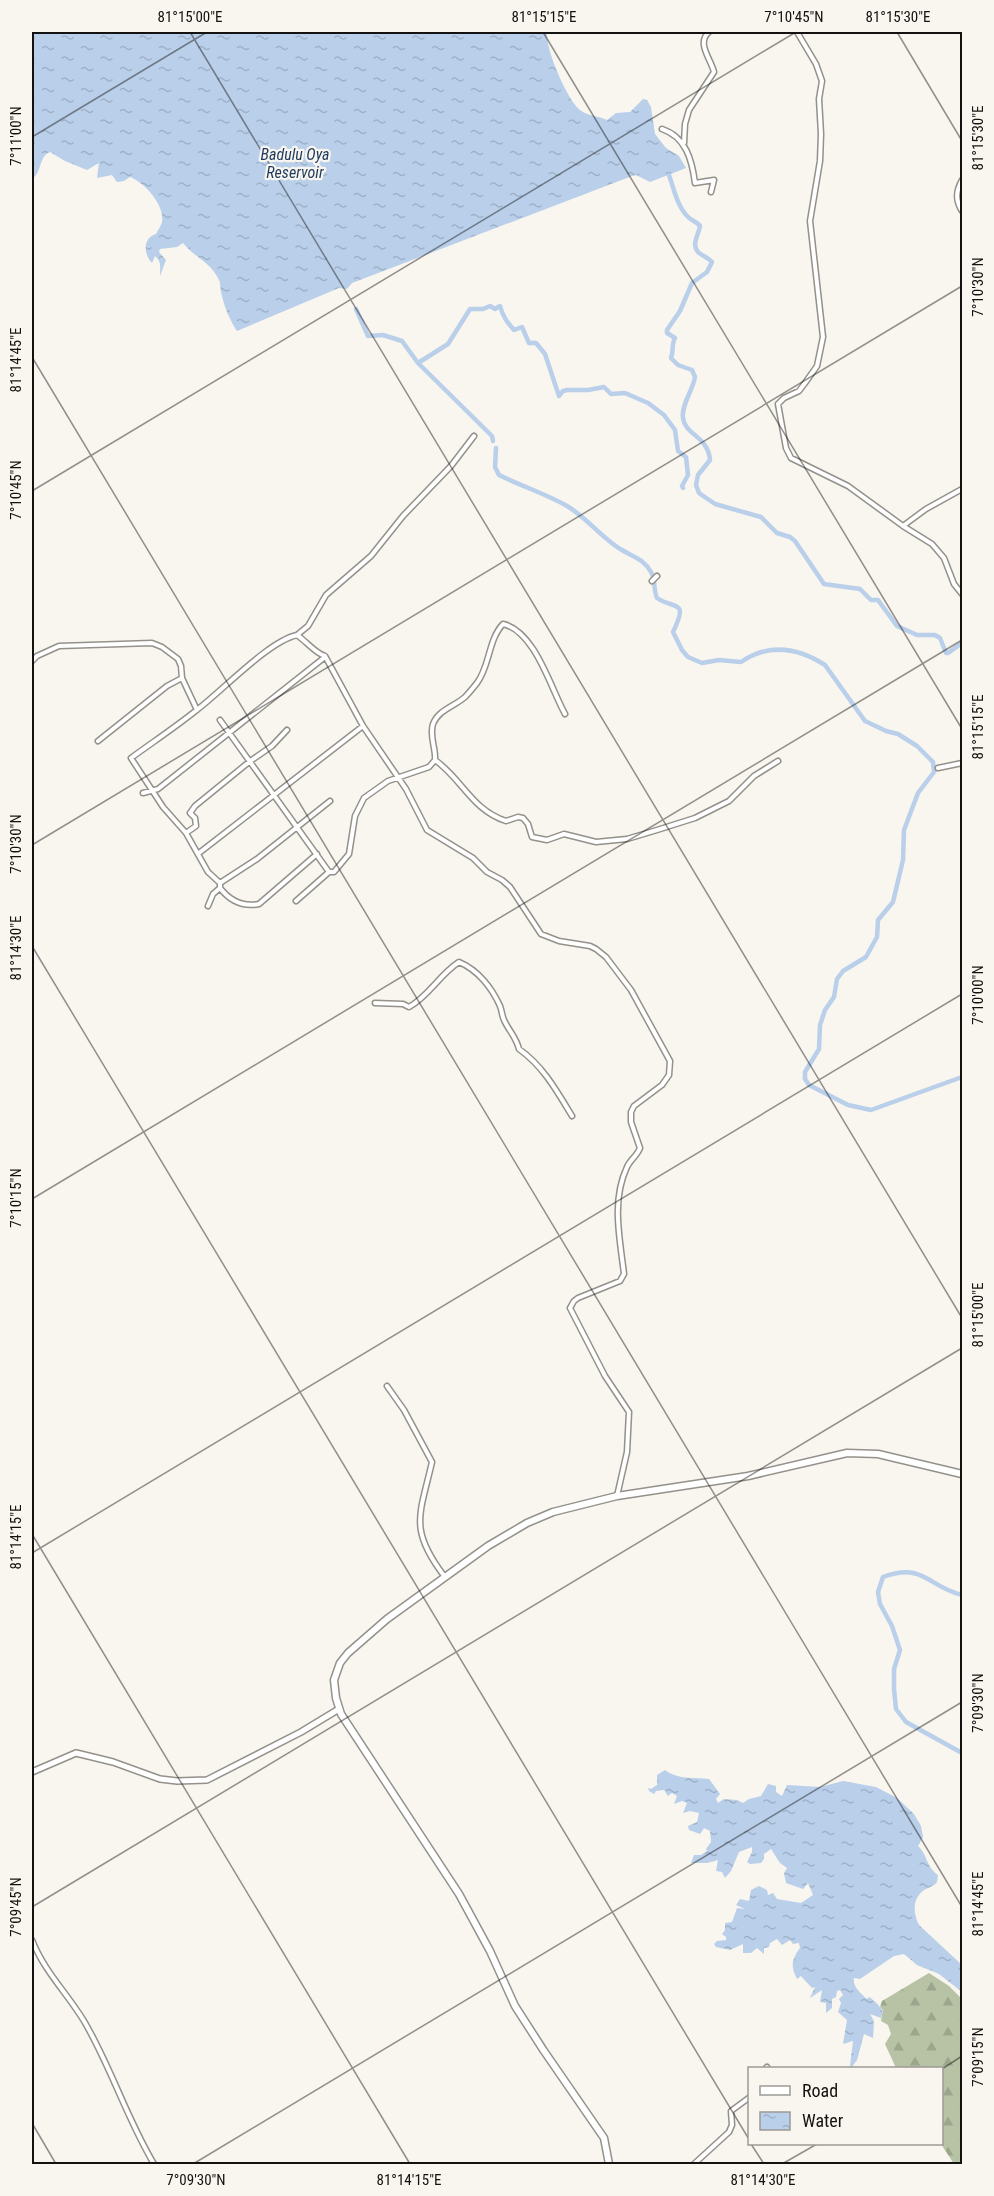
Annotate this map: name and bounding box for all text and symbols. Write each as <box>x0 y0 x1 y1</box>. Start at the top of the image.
text: 81°15'00"E <box>158 8 222 26</box>
text: 81°15'15"E <box>512 8 576 26</box>
text: 7°10'45"N <box>764 8 824 26</box>
text: 81°15'30"E <box>866 8 930 26</box>
text: 7°11'00"N <box>7 106 25 166</box>
text: 81°15'30"E <box>969 106 987 170</box>
water label: Badulu Oya Reservoir <box>261 145 329 182</box>
text: 7°10'30"N <box>969 257 987 317</box>
text: 81°14'45"E <box>7 328 25 392</box>
text: 7°10'45"N <box>7 460 25 520</box>
text: 81°15'15"E <box>969 695 987 759</box>
text: 7°10'30"N <box>7 814 25 874</box>
text: 81°14'30"E <box>7 916 25 980</box>
text: 7°10'00"N <box>969 965 987 1025</box>
text: 7°10'15"N <box>7 1168 25 1228</box>
text: 81°15'00"E <box>969 1283 987 1347</box>
text: 81°14'15"E <box>7 1505 25 1569</box>
text: 7°09'30"N <box>969 1673 987 1733</box>
text: 81°14'45"E <box>969 1872 987 1936</box>
text: 7°09'45"N <box>7 1877 25 1937</box>
text: 7°09'15"N <box>969 2027 987 2087</box>
legend <box>748 2067 943 2145</box>
text: Road <box>802 2080 838 2101</box>
text: Water <box>802 2110 844 2131</box>
text: 7°09'30"N <box>166 2171 226 2189</box>
text: 81°14'15"E <box>377 2171 441 2189</box>
text: 81°14'30"E <box>731 2171 795 2189</box>

